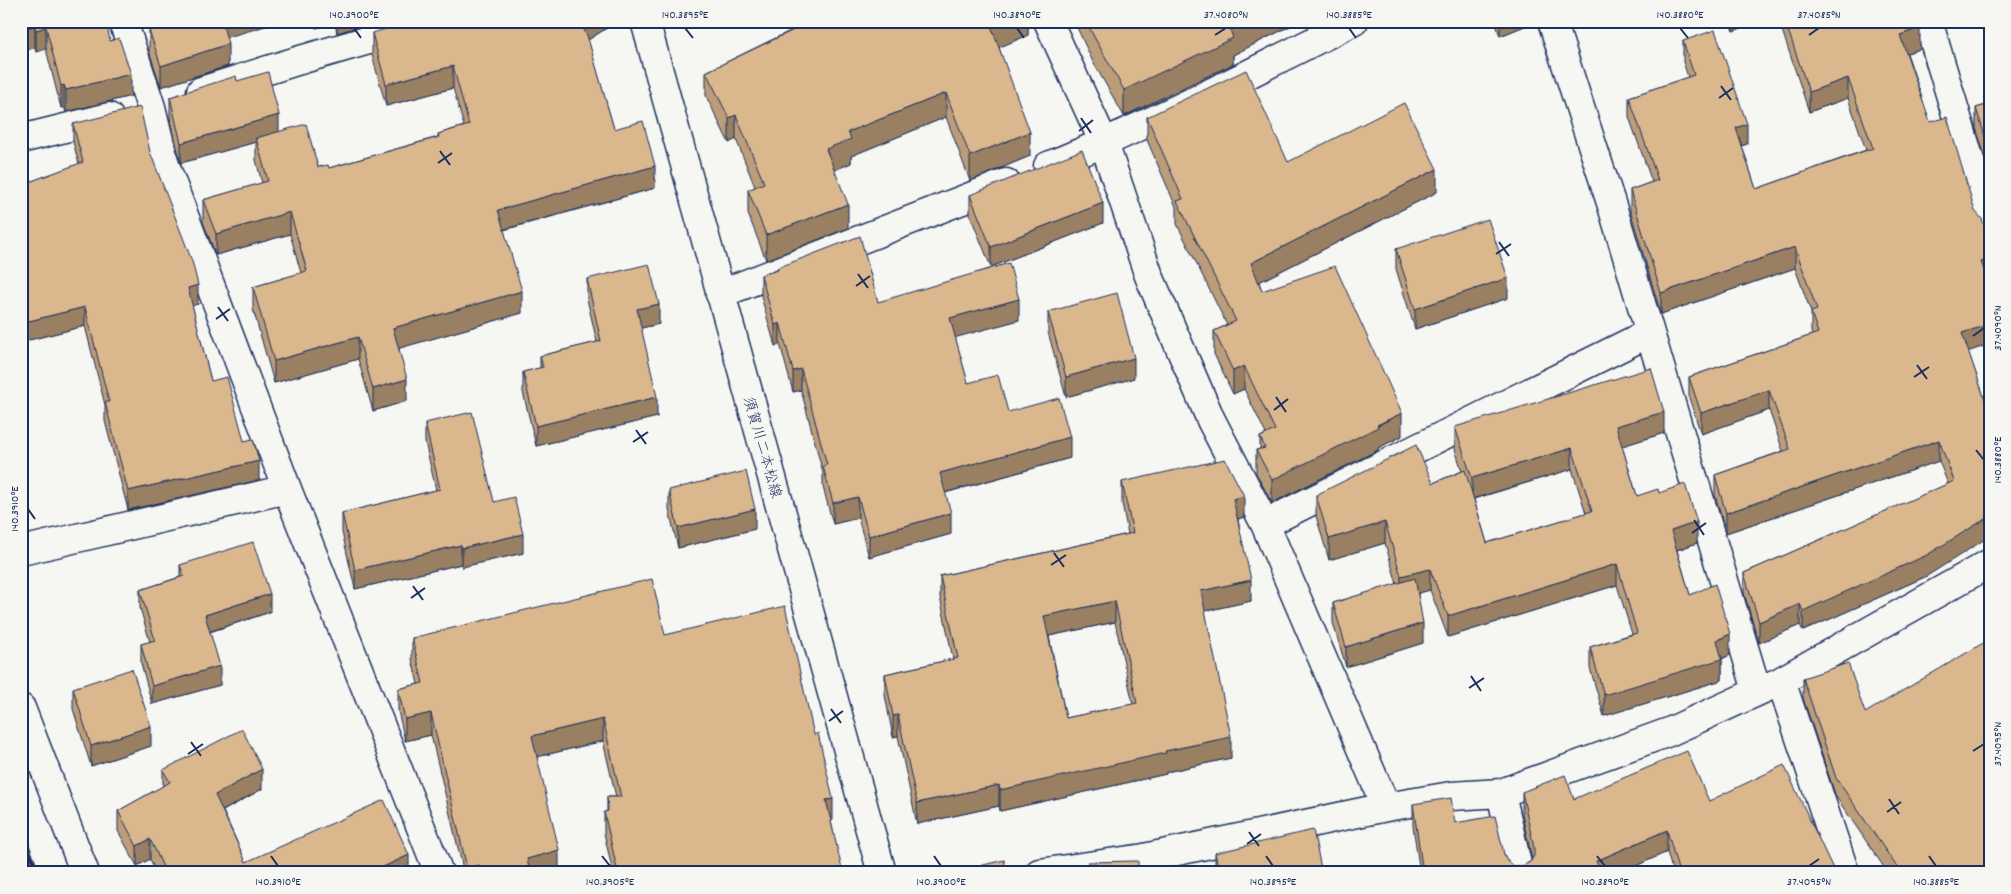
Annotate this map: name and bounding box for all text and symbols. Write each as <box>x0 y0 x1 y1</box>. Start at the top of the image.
text: 140.3900°E <box>329 7 379 24</box>
text: 140.3895°E <box>662 7 709 24</box>
text: 140.3890°E <box>993 7 1041 24</box>
text: 37.4080°N <box>1204 7 1248 24</box>
text: 140.3885°E <box>1326 7 1373 24</box>
text: 140.3880°E <box>1657 7 1704 24</box>
text: 37.4085°N <box>1797 7 1841 24</box>
text: 37.4090°N <box>1990 305 2007 351</box>
street label: 須賀川二本松線 <box>736 394 786 501</box>
text: 140.3880°E <box>1990 436 2007 483</box>
text: 140.3910°E <box>7 486 24 532</box>
text: 37.4095°N <box>1990 722 2007 766</box>
text: 140.3910°E <box>255 874 301 891</box>
text: 140.3905°E <box>586 874 635 891</box>
text: 140.3900°E <box>916 874 966 891</box>
text: 140.3895°E <box>1250 874 1297 891</box>
text: 140.3890°E <box>1581 874 1629 891</box>
text: 37.4095°N <box>1787 874 1831 891</box>
text: 140.3885°E <box>1913 874 1960 891</box>

